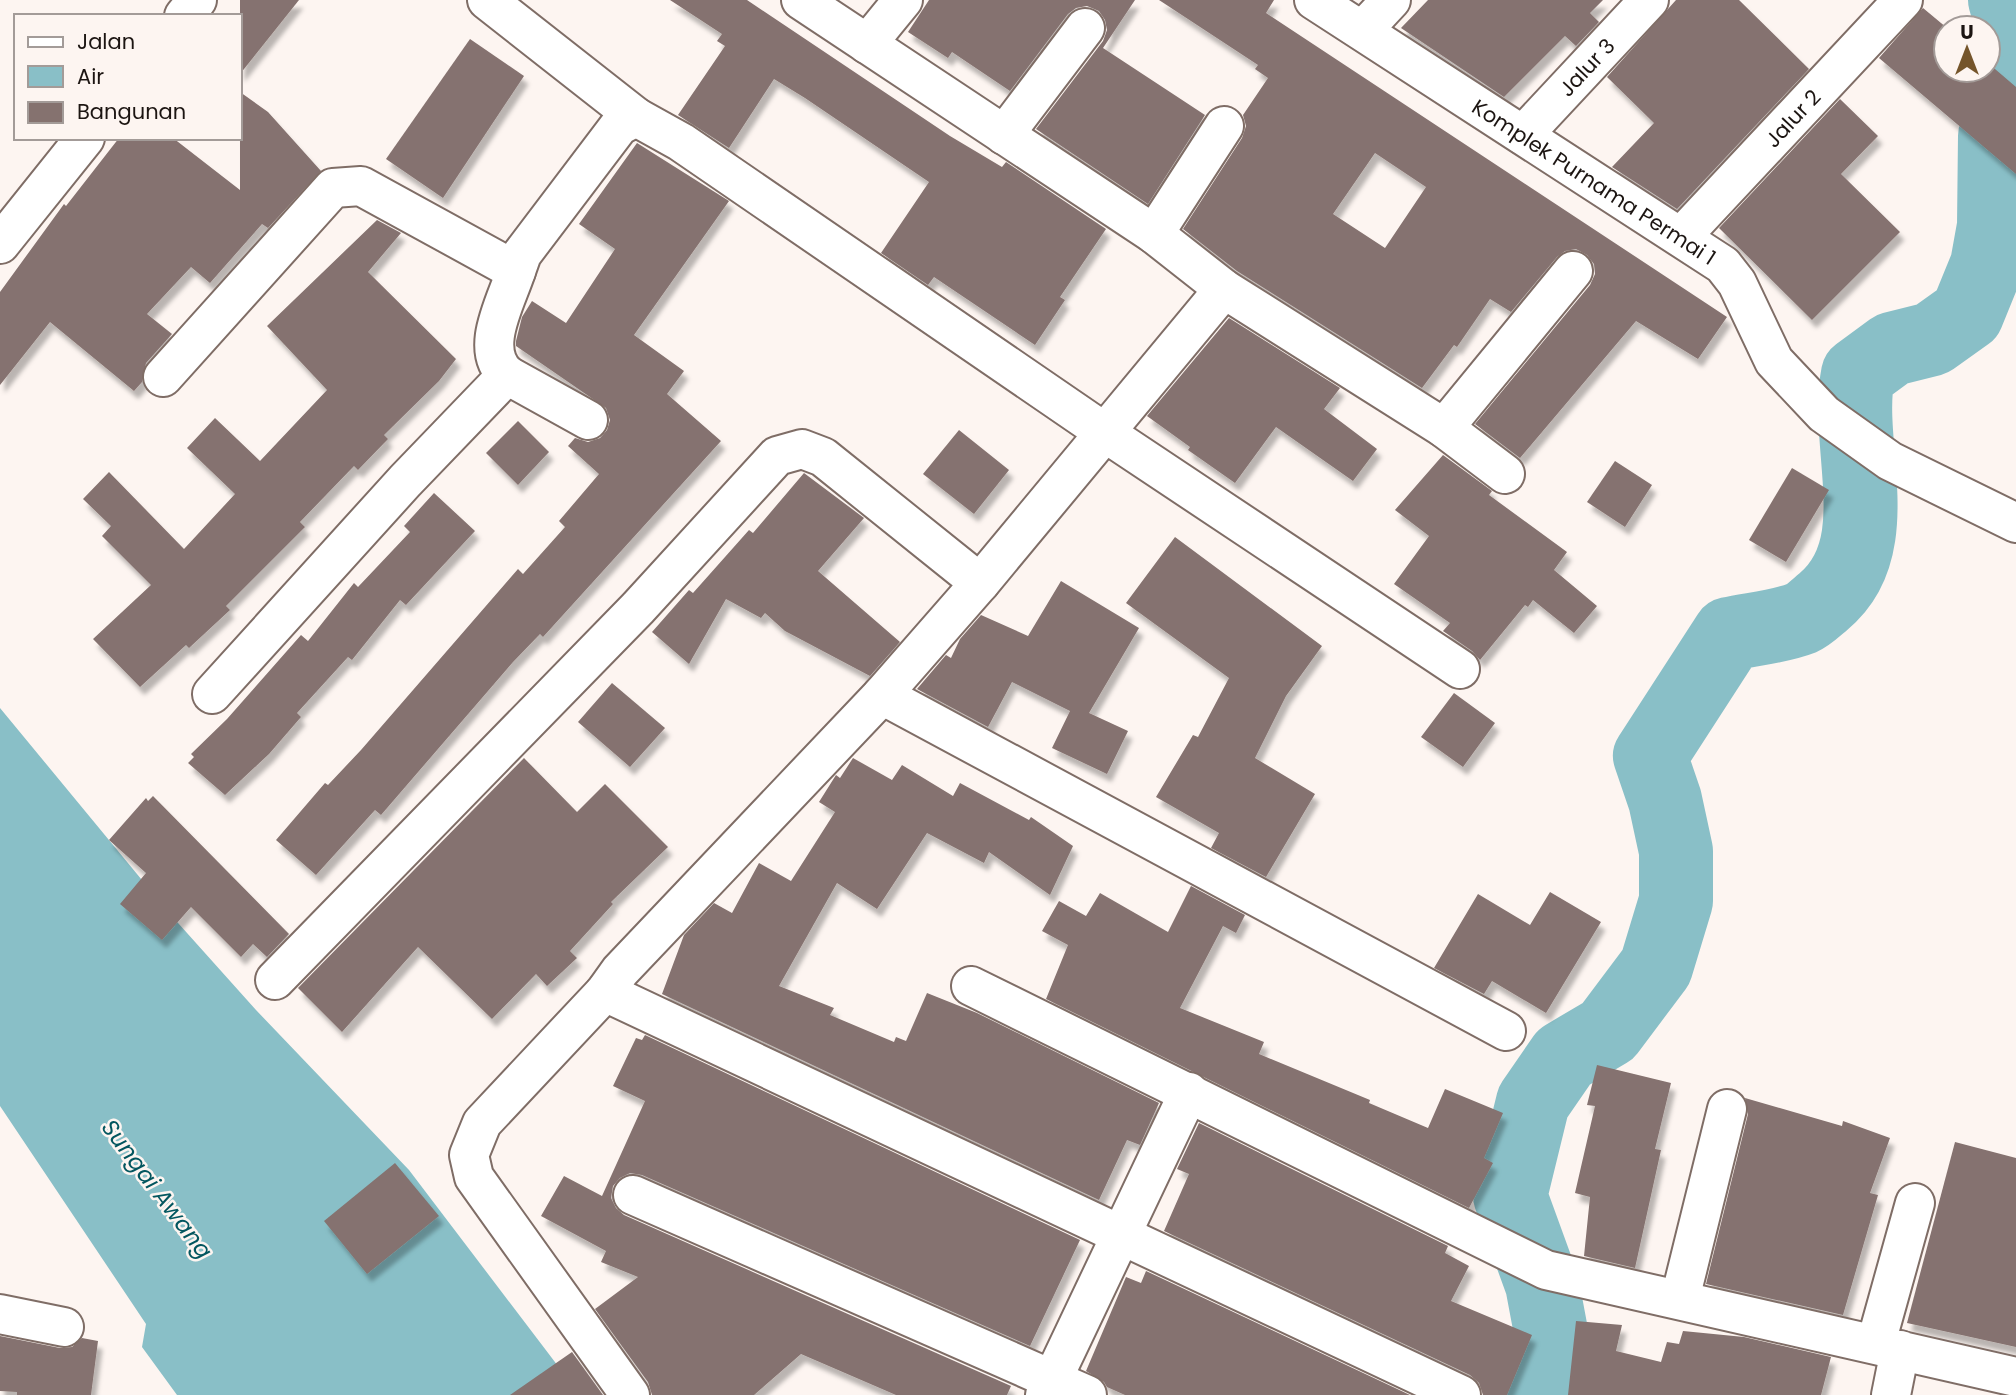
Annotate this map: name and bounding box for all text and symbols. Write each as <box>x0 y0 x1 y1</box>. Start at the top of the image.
legend <box>14 14 242 140</box>
north arrow <box>1932 14 2002 84</box>
text: U <box>1960 19 1974 46</box>
text: Jalan <box>77 27 135 56</box>
street label: Jalur 3 <box>1552 32 1621 102</box>
text: Air <box>77 62 104 91</box>
street label: Jalur 2 <box>1758 83 1827 153</box>
street label: Komplek Purnama Permai 1 <box>1467 92 1722 271</box>
text: Bangunan <box>77 97 186 126</box>
water label: Sungai Awang <box>94 1113 220 1265</box>

